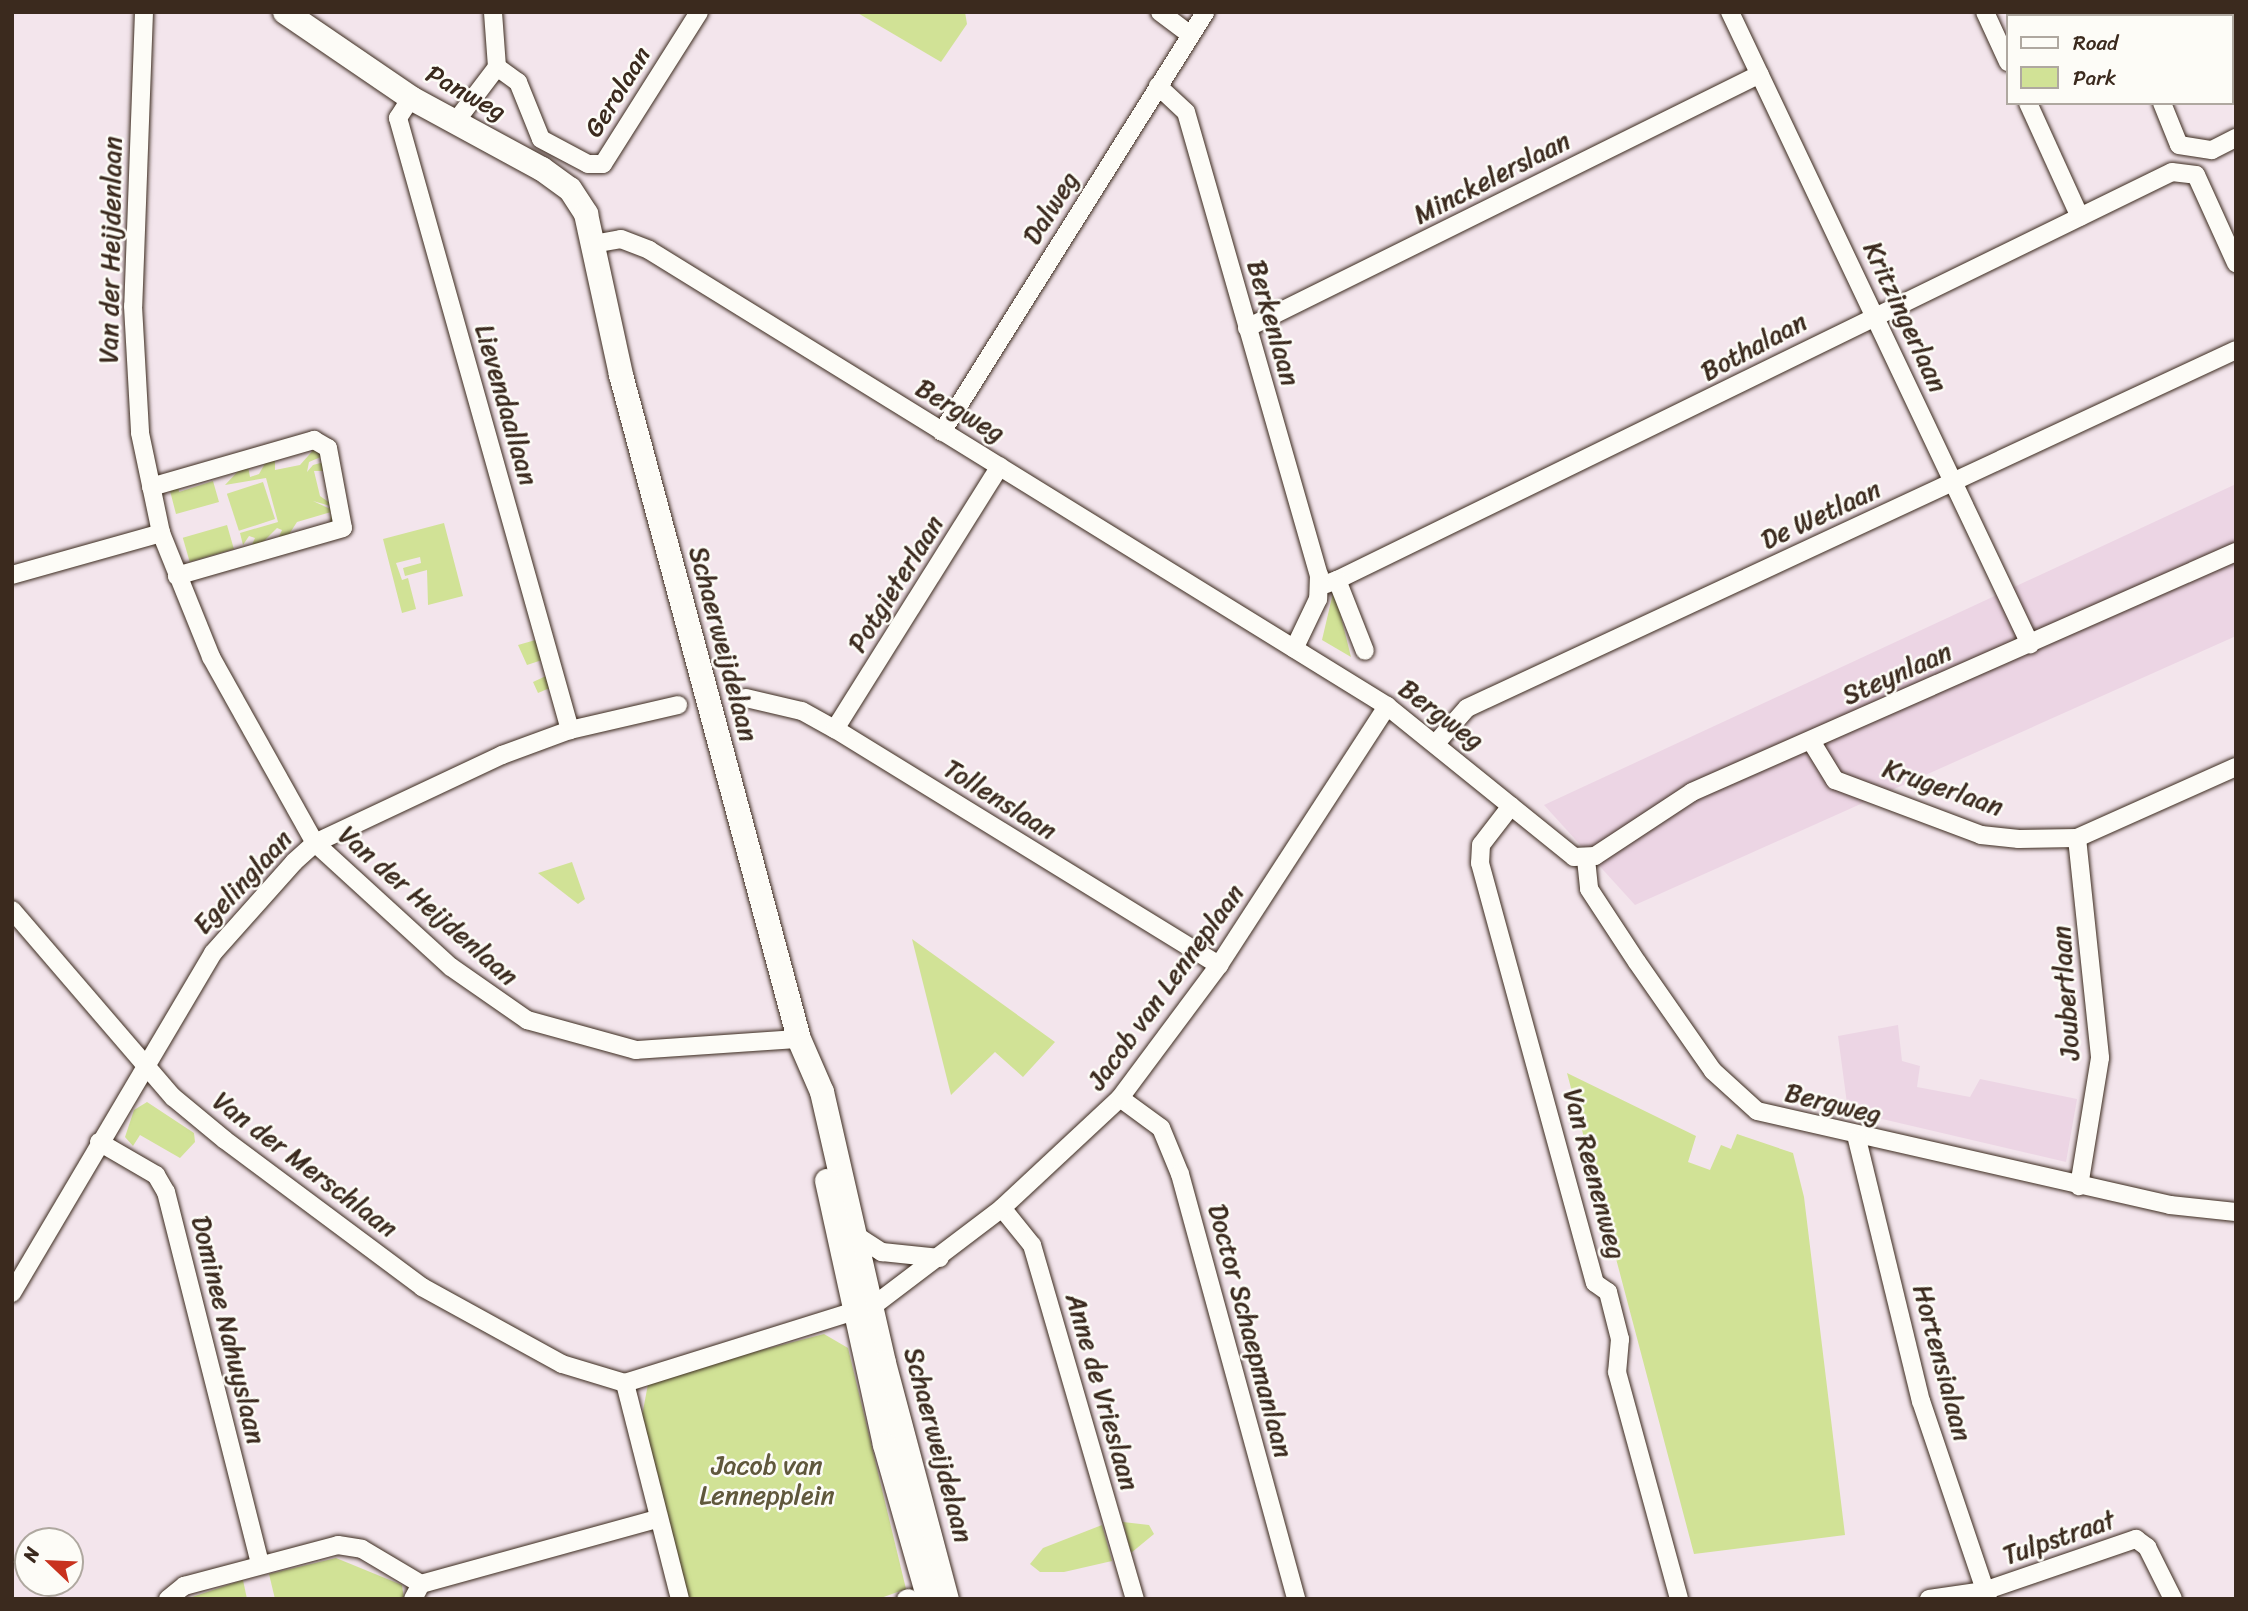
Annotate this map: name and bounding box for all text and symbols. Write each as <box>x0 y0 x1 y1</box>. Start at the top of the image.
legend <box>2007 14 2234 105</box>
text: Road <box>2073 24 2118 62</box>
street label: Gerolaan <box>578 41 658 143</box>
street label: Panweg <box>420 58 512 128</box>
text: Park <box>2073 59 2116 97</box>
street label: Minckelerslaan <box>1409 125 1575 231</box>
street label: Van der Heijdenlaan <box>93 136 129 364</box>
street label: Dalweg <box>1016 166 1086 250</box>
street label: Kritzingerlaan <box>1857 237 1953 397</box>
street label: Berkenlaan <box>1240 257 1306 389</box>
street label: Bothalaan <box>1696 306 1812 388</box>
street label: Lievendaallaan <box>468 321 544 489</box>
street label: Bergweg <box>910 372 1010 450</box>
street label: De Wetlaan <box>1756 474 1886 556</box>
street label: Potgieterlaan <box>842 510 950 658</box>
street label: Schaerweijdelaan <box>682 543 764 745</box>
street label: Steynlaan <box>1838 636 1956 712</box>
street label: Bergweg <box>1392 673 1490 757</box>
street label: Tollenslaan <box>938 753 1062 847</box>
street label: Krugerlaan <box>1879 753 2007 823</box>
street label: Van der Heijdenlaan <box>332 820 524 992</box>
street label: Egelinglaan <box>187 824 299 940</box>
street label: Jacob van Lenneplaan <box>1081 878 1251 1096</box>
street label: Joubertlaan <box>2046 925 2086 1061</box>
street label: Bergweg <box>1782 1077 1884 1131</box>
street label: Van der Merschlaan <box>206 1085 404 1245</box>
street label: Van Reenenweg <box>1556 1085 1632 1263</box>
street label: Doctor Schaepmanlaan <box>1201 1201 1299 1461</box>
street label: Dominee Nahuyslaan <box>185 1213 271 1447</box>
street label: Hortensialaan <box>1906 1281 1978 1445</box>
street label: Anne de Vrieslaan <box>1059 1290 1145 1494</box>
street label: Schaerweijdelaan <box>897 1344 979 1546</box>
park label: Jacob van Lennepplein <box>699 1450 835 1512</box>
street label: Tulpstraat <box>1999 1504 2119 1572</box>
north arrow <box>14 1527 84 1597</box>
text: N <box>13 1542 49 1567</box>

